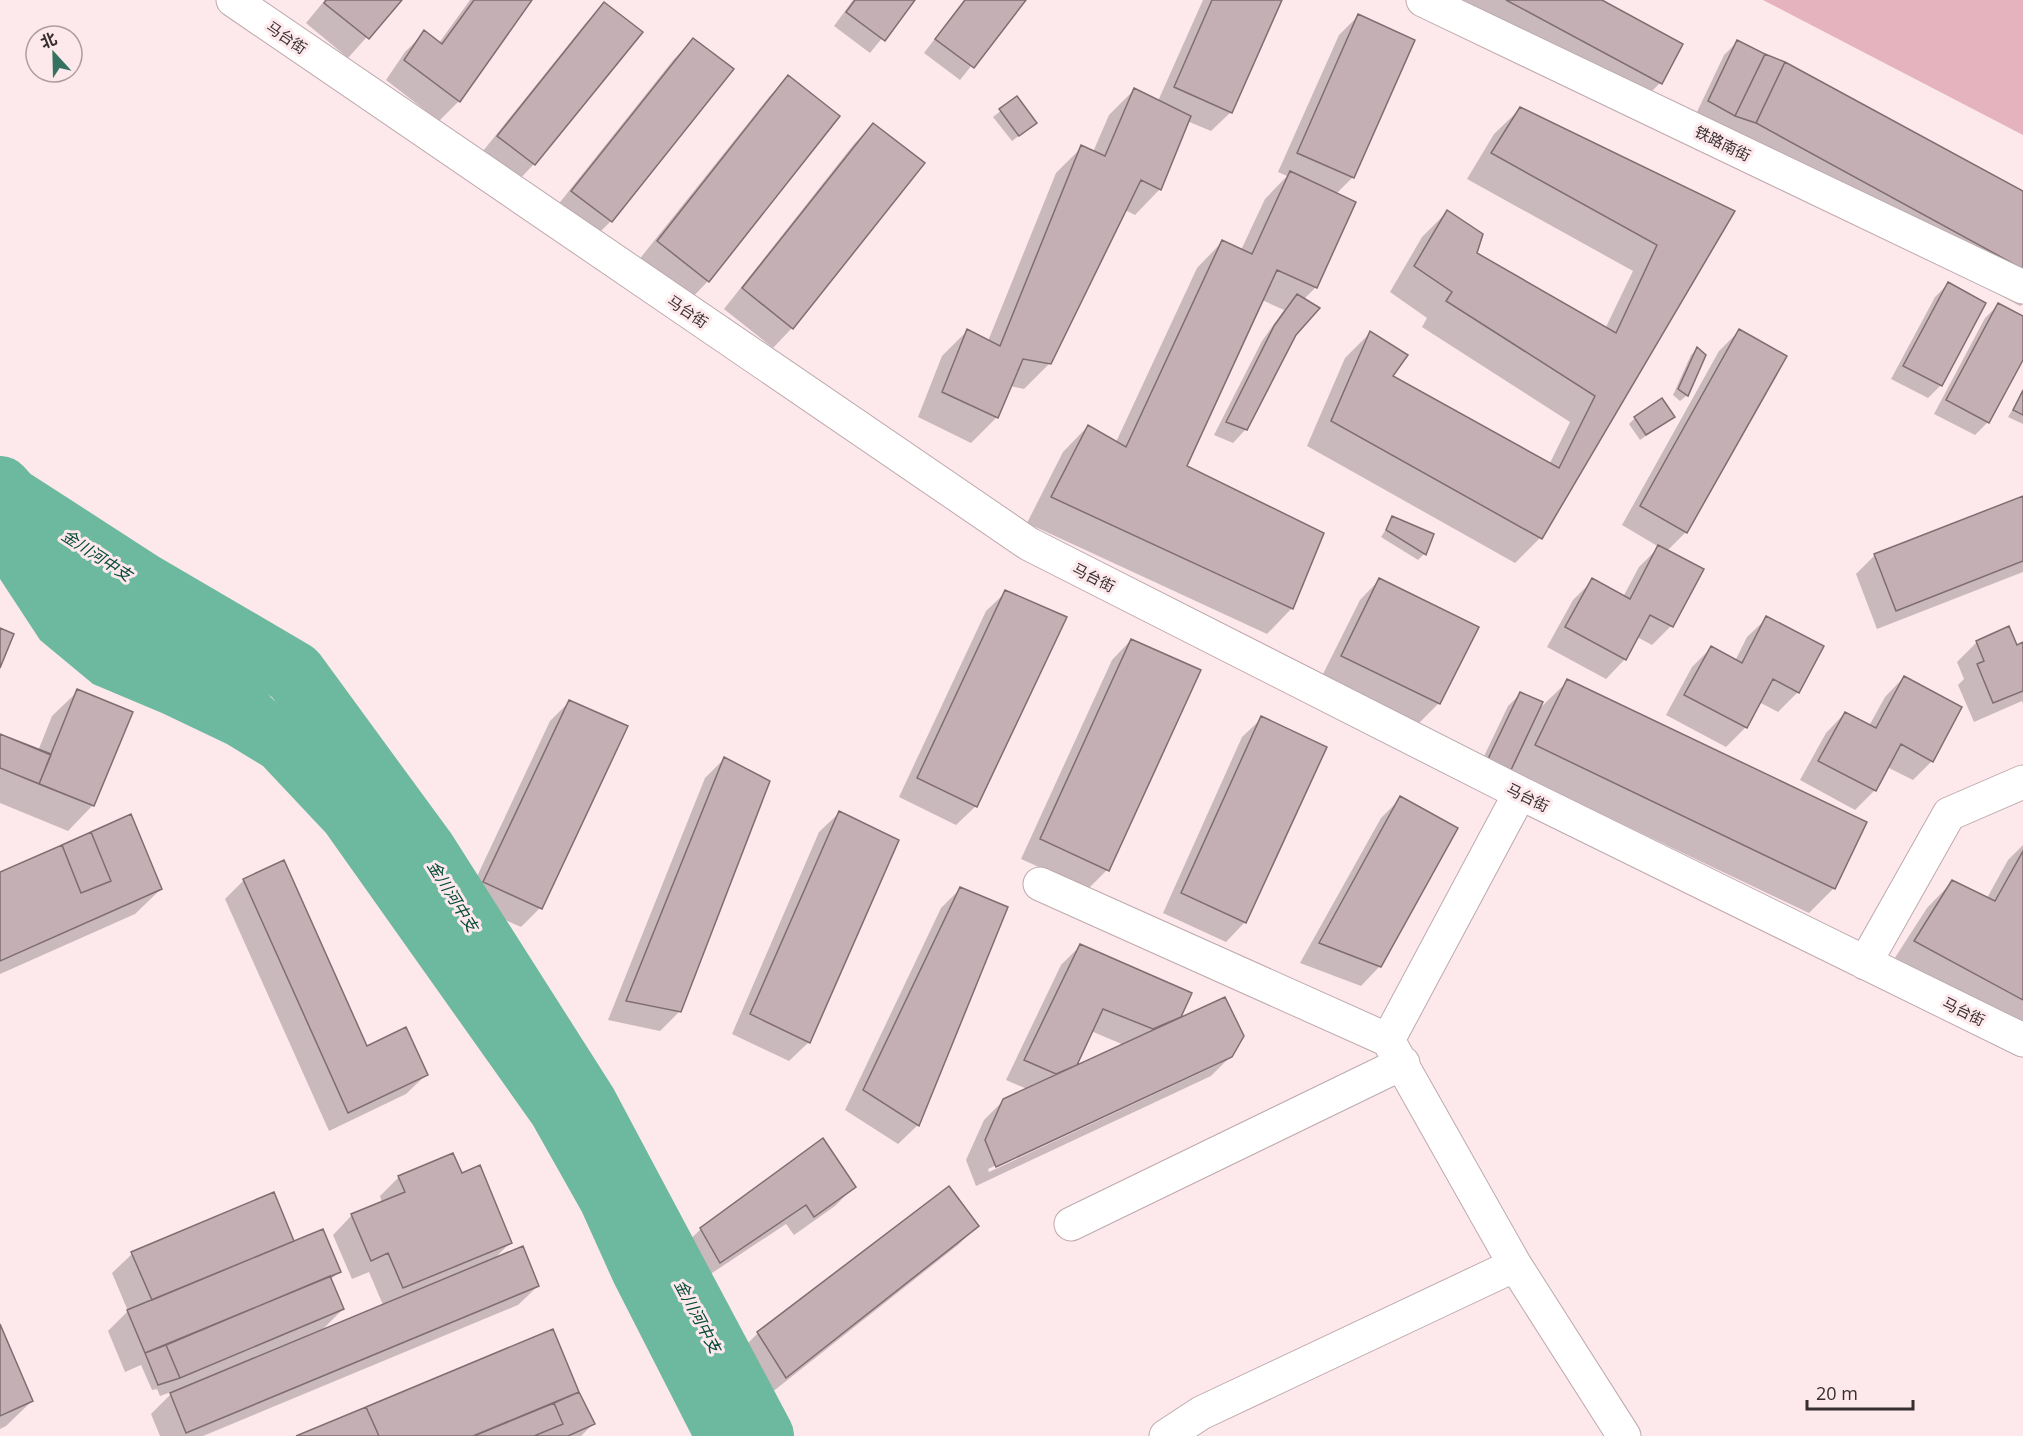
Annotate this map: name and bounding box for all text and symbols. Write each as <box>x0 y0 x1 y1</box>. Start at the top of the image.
street label: 马台街 <box>263 16 311 58</box>
north arrow <box>24 24 84 84</box>
text: 北 <box>37 27 60 53</box>
street label: 铁路南街 <box>1692 121 1754 165</box>
street label: 马台街 <box>664 290 712 332</box>
water label: 金川河中支 <box>57 524 138 587</box>
street label: 马台街 <box>1069 558 1119 596</box>
street label: 马台街 <box>1503 778 1553 816</box>
water label: 金川河中支 <box>422 856 485 937</box>
street label: 马台街 <box>1939 992 1989 1030</box>
water label: 金川河中支 <box>670 1276 727 1358</box>
scale bar <box>1807 1373 1914 1411</box>
text: 20 m <box>1816 1381 1858 1405</box>

